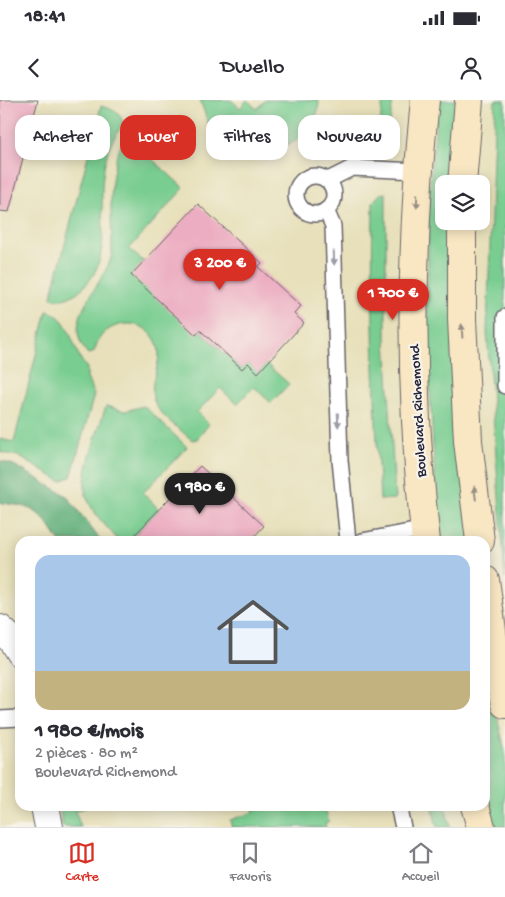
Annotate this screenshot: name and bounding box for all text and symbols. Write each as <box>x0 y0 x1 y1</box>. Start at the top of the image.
text: 18:41 <box>25 6 66 29</box>
icon: back <box>20 54 48 82</box>
icon: person <box>457 54 485 82</box>
text: Dwello <box>221 55 284 81</box>
chip: Acheter <box>15 115 110 160</box>
chip: Louer <box>120 115 196 160</box>
chip: Filtres <box>206 115 288 160</box>
chip: Nouveau <box>298 115 400 160</box>
map controls <box>435 175 490 230</box>
button: layers <box>435 175 490 230</box>
one-way arrow <box>413 193 421 209</box>
pin: 3 200 € <box>174 248 266 291</box>
one-way arrow <box>330 250 338 266</box>
text: 3 200 € <box>194 255 246 274</box>
pin: 1 700 € <box>347 278 439 321</box>
text: 1 700 € <box>368 285 418 304</box>
one-way arrow <box>458 323 466 339</box>
street label: Boulevard Richemond <box>406 343 432 479</box>
one-way arrow <box>335 413 343 429</box>
pin: 1 980 € <box>154 472 246 515</box>
text: 1 980 € <box>175 479 225 498</box>
one-way arrow <box>471 485 479 501</box>
icon: home <box>208 587 298 677</box>
text: 1 980 €/mois <box>35 720 143 745</box>
text: 2 pièces · 80 m² <box>35 745 138 764</box>
text: Boulevard Richemond <box>35 764 176 783</box>
tab: Carte <box>65 839 99 886</box>
tab: Favoris <box>230 839 271 886</box>
tab: Accueil <box>402 839 440 886</box>

